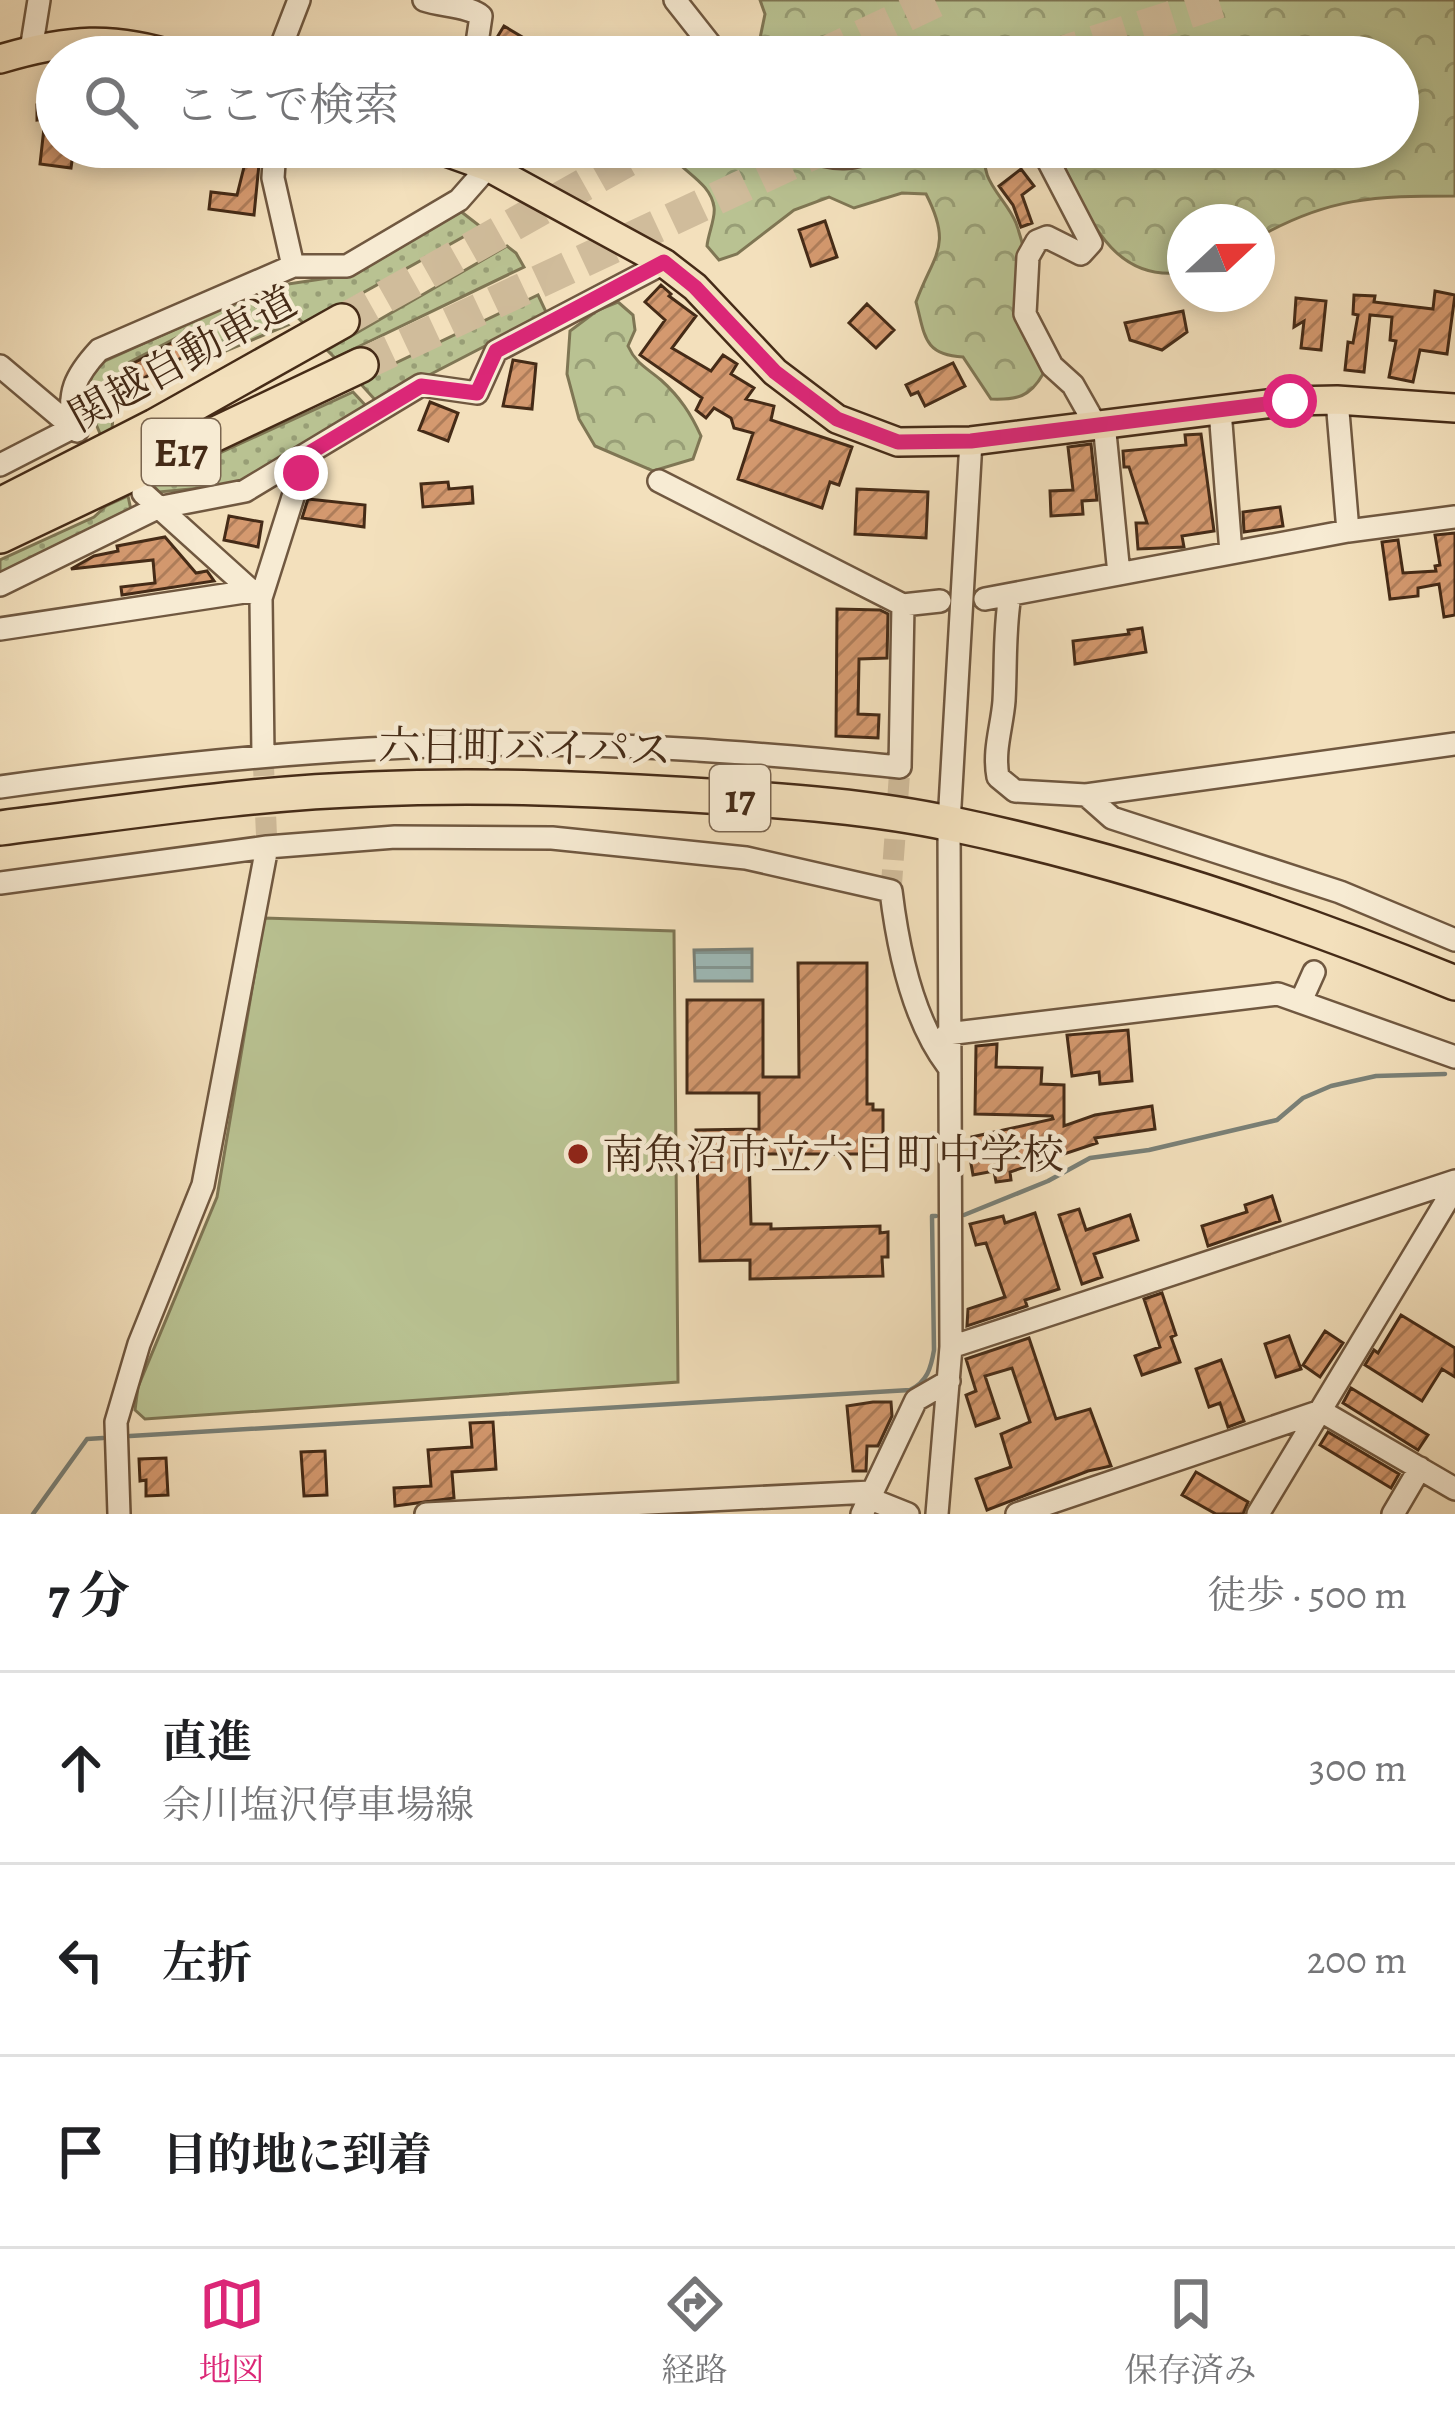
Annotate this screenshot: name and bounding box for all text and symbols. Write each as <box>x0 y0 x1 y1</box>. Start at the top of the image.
search box <box>36 36 1419 168</box>
icon: search <box>78 69 144 135</box>
text: ここで検索 <box>174 74 399 136</box>
north arrow <box>1167 204 1275 312</box>
street label: 関越自動車道 <box>58 272 306 444</box>
route start <box>1263 374 1317 428</box>
road number: E17 <box>142 419 220 485</box>
route end <box>274 446 328 500</box>
street label: 六日町バイパス <box>378 716 672 779</box>
road number: 17 <box>710 765 770 831</box>
place label: 南魚沼市立六日町中学校 <box>602 1126 1064 1183</box>
marker: 南魚沼市立六日町中学校 <box>565 1141 591 1167</box>
text: 7 分 <box>48 1561 130 1631</box>
text: 徒歩 · 500 m <box>1207 1568 1407 1621</box>
text: 直進 <box>162 1711 252 1773</box>
icon: ahead <box>48 1735 114 1801</box>
text: 300 m <box>1309 1741 1407 1794</box>
text: 余川塩沢停車場線 <box>162 1778 474 1831</box>
icon: left <box>48 1927 114 1993</box>
text: 左折 <box>162 1932 252 1994</box>
text: 200 m <box>1307 1933 1407 1986</box>
icon: arrive <box>48 2119 114 2185</box>
text: 目的地に到着 <box>162 2124 432 2186</box>
tab: 地図 <box>199 2271 265 2392</box>
tab: 経路 <box>662 2271 728 2392</box>
tab: 保存済み <box>1125 2271 1257 2392</box>

